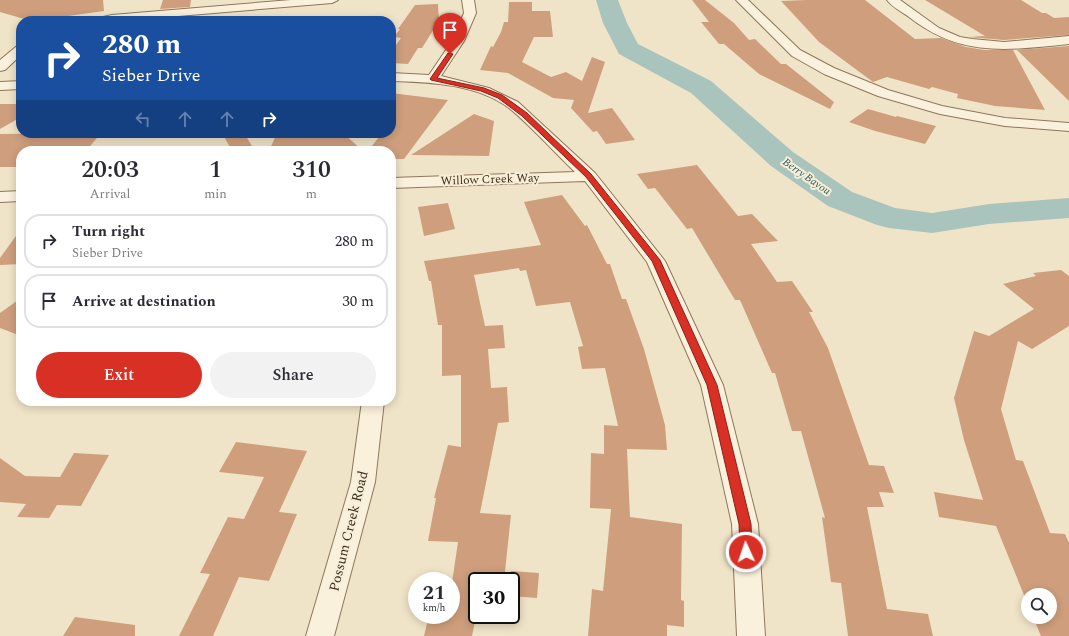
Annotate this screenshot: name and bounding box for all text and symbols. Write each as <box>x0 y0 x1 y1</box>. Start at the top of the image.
pin <box>433 13 467 54</box>
icon: arrive <box>439 19 461 41</box>
text: 280 m <box>102 23 181 66</box>
icon: right <box>36 32 88 84</box>
text: Sieber Drive <box>102 62 201 89</box>
icon: left <box>132 108 154 130</box>
icon: ahead <box>174 108 196 130</box>
icon: ahead <box>216 108 238 130</box>
icon: right <box>258 108 280 130</box>
text: 20:03 <box>81 152 139 188</box>
text: 1 <box>209 152 222 188</box>
text: 310 <box>292 152 331 188</box>
water label: Berry Bayou <box>779 154 834 199</box>
street label: Willow Creek Way <box>440 168 541 191</box>
text: Arrival <box>90 184 130 204</box>
text: min <box>204 184 227 204</box>
text: m <box>306 184 317 204</box>
text: Turn right <box>72 220 145 243</box>
icon: right <box>38 230 60 252</box>
text: 280 m <box>335 230 374 253</box>
text: Sieber Drive <box>72 243 143 263</box>
icon: arrive <box>38 290 60 312</box>
text: Arrive at destination <box>72 290 216 313</box>
text: 30 m <box>342 290 374 313</box>
button: Exit <box>36 352 202 398</box>
button: Share <box>210 352 376 398</box>
street label: Possum Creek Road <box>323 468 374 594</box>
position arrow <box>725 531 767 573</box>
speed limit sign: 30 <box>468 572 520 624</box>
text: 21 <box>423 578 445 608</box>
map controls <box>1021 588 1057 624</box>
button: search <box>1021 588 1057 624</box>
text: km/h <box>423 600 445 616</box>

